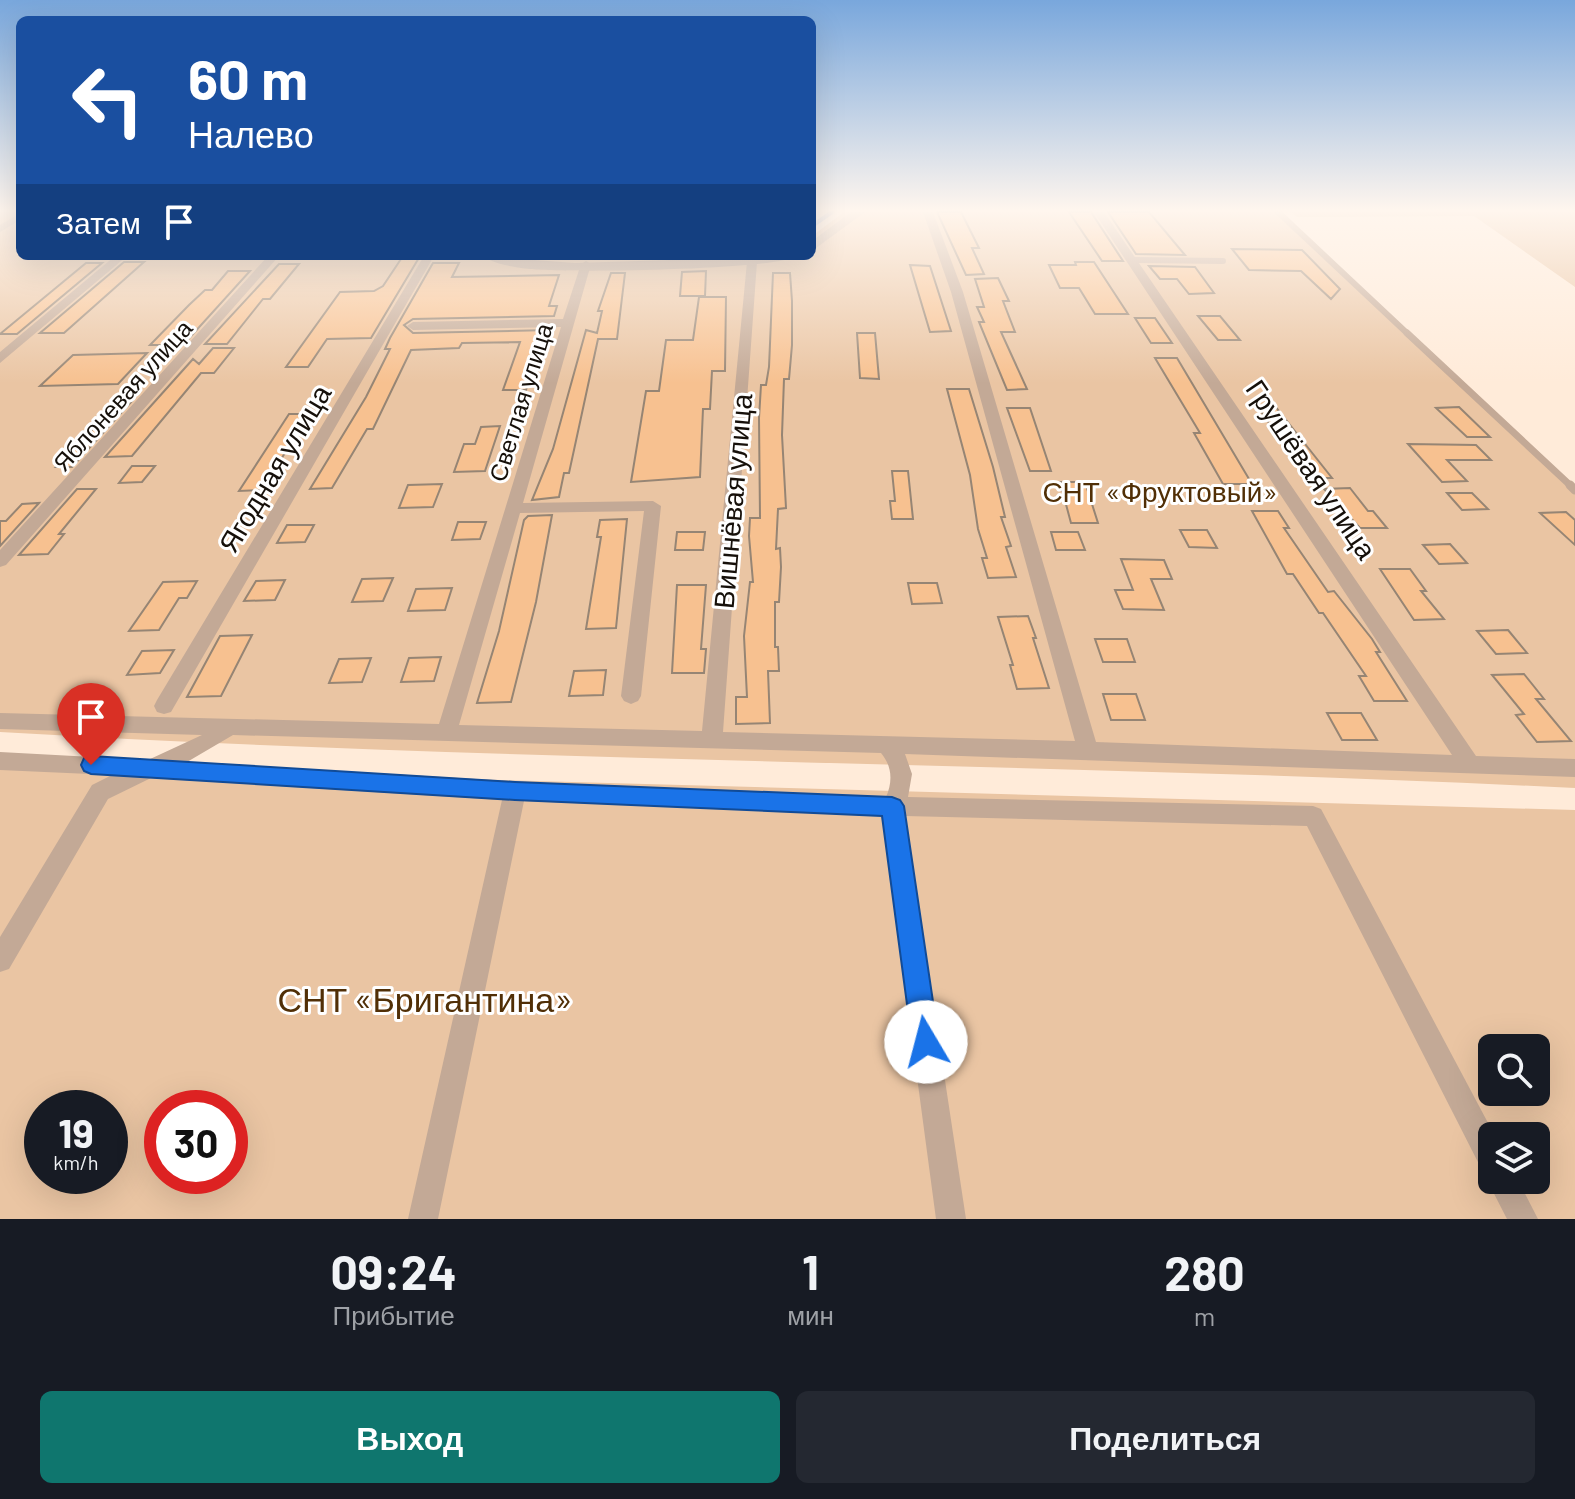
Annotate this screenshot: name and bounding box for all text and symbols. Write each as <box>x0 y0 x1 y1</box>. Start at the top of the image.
text: 60 m <box>188 44 308 111</box>
icon: left <box>56 48 160 152</box>
text: Налево <box>188 112 314 155</box>
icon: arrive <box>157 200 201 244</box>
text: Затем <box>56 204 141 240</box>
street label: Яблоневая улица <box>46 313 198 477</box>
street label: Светлая улица <box>482 319 558 485</box>
street label: Грушёвая улица <box>1240 373 1385 565</box>
street label: Ягодная улица <box>211 378 338 558</box>
street label: Вишнёвая улица <box>706 392 758 610</box>
park label: СНТ «Фруктовый» <box>1042 474 1278 508</box>
pin <box>57 683 125 765</box>
icon: arrive <box>69 695 113 739</box>
park label: СНТ «Бригантина» <box>277 978 573 1019</box>
position arrow <box>884 1000 968 1084</box>
map controls <box>1478 1034 1550 1194</box>
button: search <box>1478 1034 1550 1106</box>
speed limit sign: 30 <box>144 1090 248 1194</box>
text: 19 <box>58 1108 94 1156</box>
button: layers <box>1478 1122 1550 1194</box>
text: km/h <box>53 1150 99 1174</box>
text: 09:24 <box>330 1242 457 1300</box>
text: 1 <box>802 1242 819 1300</box>
text: 280 <box>1164 1243 1245 1301</box>
text: Прибытие <box>332 1299 455 1330</box>
text: мин <box>787 1299 834 1330</box>
text: m <box>1194 1300 1215 1331</box>
button: Выход <box>40 1391 780 1483</box>
button: Поделиться <box>796 1391 1535 1483</box>

